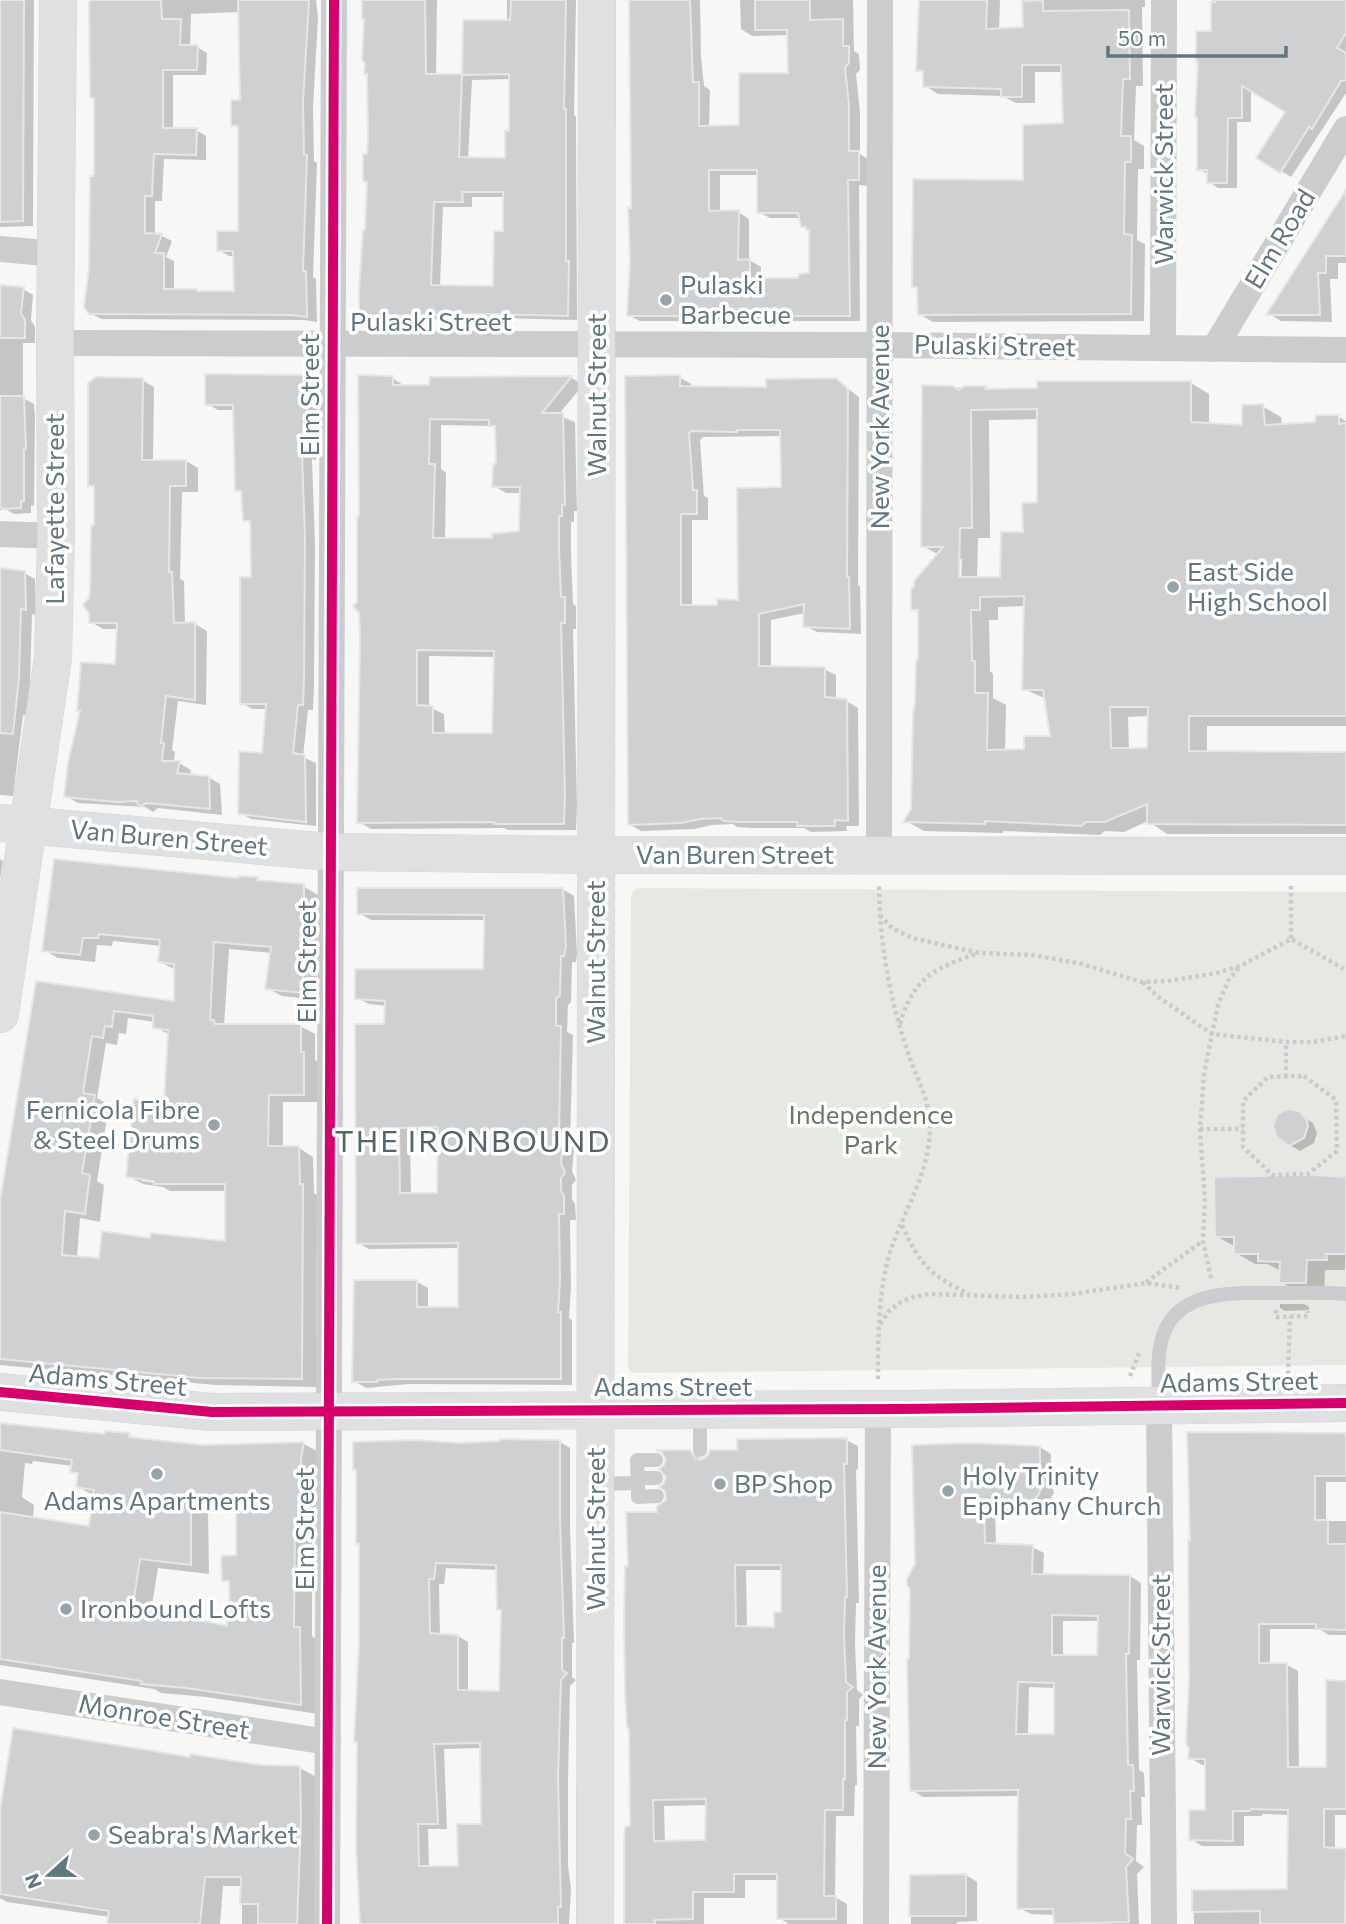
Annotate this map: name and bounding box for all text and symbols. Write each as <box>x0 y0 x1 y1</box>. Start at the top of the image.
scale bar <box>1108 14 1286 58</box>
text: 50 m <box>1118 25 1166 50</box>
street label: Warwick Street <box>1147 83 1178 265</box>
street label: Elm Road <box>1237 183 1320 294</box>
place label: Pulaski Barbecue <box>680 268 791 329</box>
marker: Pulaski Barbecue <box>658 292 674 308</box>
street label: Pulaski Street <box>350 305 512 336</box>
street label: Walnut Street <box>580 313 611 477</box>
street label: New York Avenue <box>863 325 894 530</box>
street label: Pulaski Street <box>914 328 1076 361</box>
street label: Elm Street <box>293 333 324 457</box>
street label: Lafayette Street <box>38 413 69 605</box>
place label: East Side High School <box>1187 555 1328 616</box>
marker: East Side High School <box>1165 579 1181 595</box>
street label: Van Buren Street <box>69 812 269 861</box>
street label: Van Buren Street <box>636 838 834 869</box>
street label: Walnut Street <box>579 880 610 1044</box>
street label: Elm Street <box>290 900 321 1024</box>
place label: Fernicola Fibre & Steel Drums <box>26 1093 200 1154</box>
park label: Independence Park <box>788 1098 954 1159</box>
marker: Fernicola Fibre & Steel Drums <box>206 1117 222 1133</box>
district label: THE IRONBOUND <box>335 1121 611 1158</box>
street label: Adams Street <box>28 1356 189 1401</box>
street label: Adams Street <box>1159 1364 1319 1397</box>
street label: Adams Street <box>594 1370 752 1401</box>
street label: Walnut Street <box>579 1447 610 1611</box>
place label: Holy Trinity Epiphany Church <box>962 1459 1161 1520</box>
marker: Adams Apartments <box>149 1466 165 1482</box>
street label: Elm Street <box>288 1467 319 1591</box>
place label: BP Shop <box>734 1467 833 1498</box>
marker: BP Shop <box>712 1476 728 1492</box>
marker: Holy Trinity Epiphany Church <box>940 1483 956 1499</box>
place label: Adams Apartments <box>43 1484 271 1515</box>
street label: New York Avenue <box>860 1565 891 1770</box>
street label: Warwick Street <box>1144 1574 1175 1756</box>
place label: Ironbound Lofts <box>80 1592 271 1623</box>
marker: Ironbound Lofts <box>58 1601 74 1617</box>
street label: Monroe Street <box>76 1687 252 1744</box>
place label: Seabra's Market <box>108 1818 298 1849</box>
marker: Seabra's Market <box>86 1827 102 1843</box>
north arrow <box>14 1840 84 1910</box>
text: N <box>19 1870 46 1892</box>

